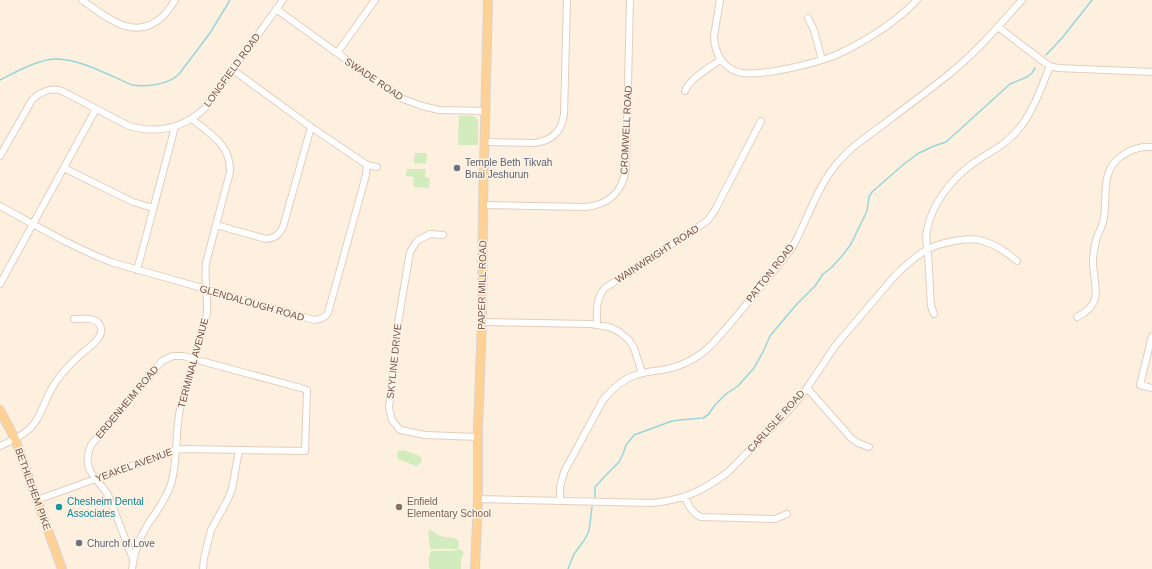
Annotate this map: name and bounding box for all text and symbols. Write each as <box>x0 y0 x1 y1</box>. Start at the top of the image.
street label: LONGFIELD ROAD <box>202 31 262 109</box>
street label: SWADE ROAD <box>343 55 405 103</box>
street label: CROMWELL ROAD <box>618 85 634 175</box>
place label: Temple Beth Tikvah Bnai Jeshurun <box>465 157 552 180</box>
marker: Temple Beth Tikvah Bnai Jeshurun <box>452 163 462 173</box>
street label: WAINWRIGHT ROAD <box>613 223 701 285</box>
street label: PAPER MILL ROAD <box>476 240 488 330</box>
street label: PATTON ROAD <box>744 242 796 304</box>
street label: GLENDALOUGH ROAD <box>198 283 306 323</box>
street label: TERMINAL AVENUE <box>176 316 210 409</box>
street label: SKYLINE DRIVE <box>385 323 403 399</box>
street label: ERDENHEIM ROAD <box>93 363 161 441</box>
street label: CARLISLE ROAD <box>745 388 807 454</box>
street label: BETHLEHEM PIKE <box>13 446 53 532</box>
street label: YEAKEL AVENUE <box>94 446 174 484</box>
place label: Chesheim Dental Associates <box>67 496 144 519</box>
place label: Enfield Elementary School <box>407 496 491 519</box>
marker: Chesheim Dental Associates <box>54 502 64 512</box>
marker: Enfield Elementary School <box>394 502 404 512</box>
marker: Church of Love <box>74 538 84 548</box>
place label: Church of Love <box>87 538 155 549</box>

